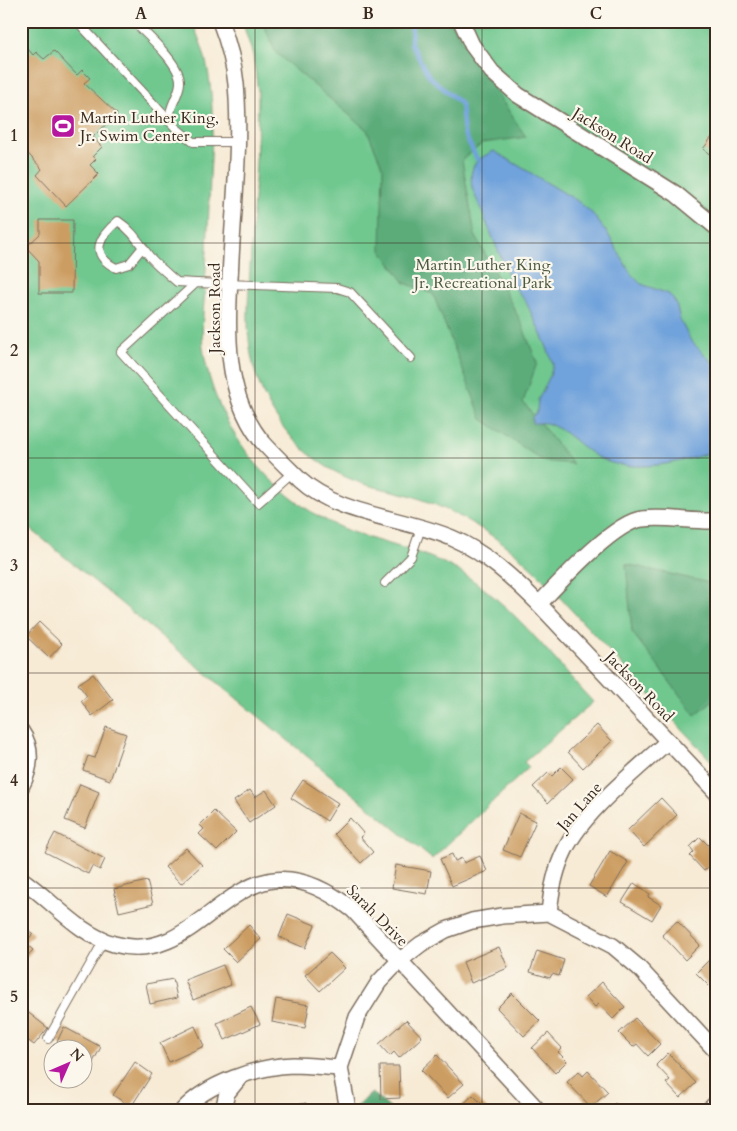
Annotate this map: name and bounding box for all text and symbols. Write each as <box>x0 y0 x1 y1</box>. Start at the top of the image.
text: A <box>135 3 147 25</box>
text: B <box>362 3 374 25</box>
text: C <box>590 3 602 25</box>
street label: Jackson Road <box>566 101 657 169</box>
place label: Martin Luther King, Jr. Swim Center <box>78 107 219 147</box>
sports icon: Martin Luther King, Jr. Swim Center <box>50 113 76 139</box>
text: 1 <box>10 125 18 147</box>
park label: Martin Luther King Jr. Recreational Park <box>412 254 553 294</box>
street label: Jackson Road <box>204 262 226 355</box>
text: 2 <box>10 340 18 362</box>
text: 3 <box>10 555 18 577</box>
street label: Jackson Road <box>598 645 679 727</box>
text: 4 <box>10 770 18 792</box>
street label: Jan Lane <box>551 777 607 838</box>
street label: Sarah Drive <box>341 880 413 952</box>
text: 5 <box>10 986 18 1008</box>
north arrow <box>42 1038 92 1088</box>
text: N <box>66 1044 88 1066</box>

